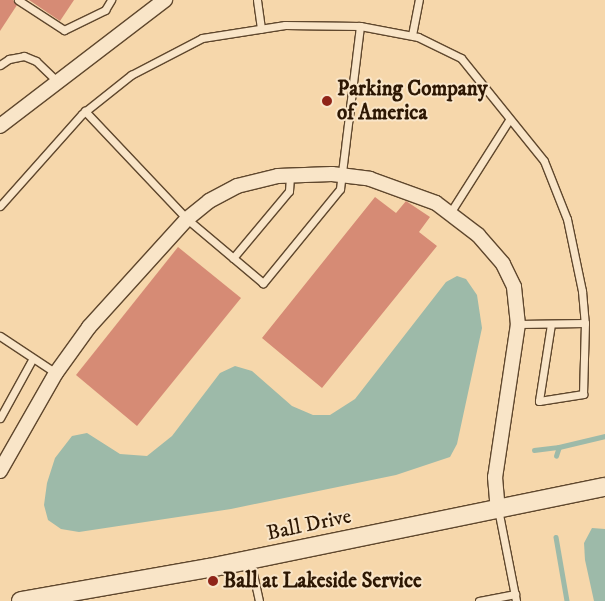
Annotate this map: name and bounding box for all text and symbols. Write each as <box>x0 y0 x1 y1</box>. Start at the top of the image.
place label: Parking Company of America <box>337 76 488 126</box>
marker: Parking Company of America <box>321 95 333 107</box>
street label: Ball Drive <box>264 504 354 546</box>
place label: Ball at Lakeside Service <box>223 568 422 594</box>
marker: Ball at Lakeside Service <box>207 575 219 587</box>

